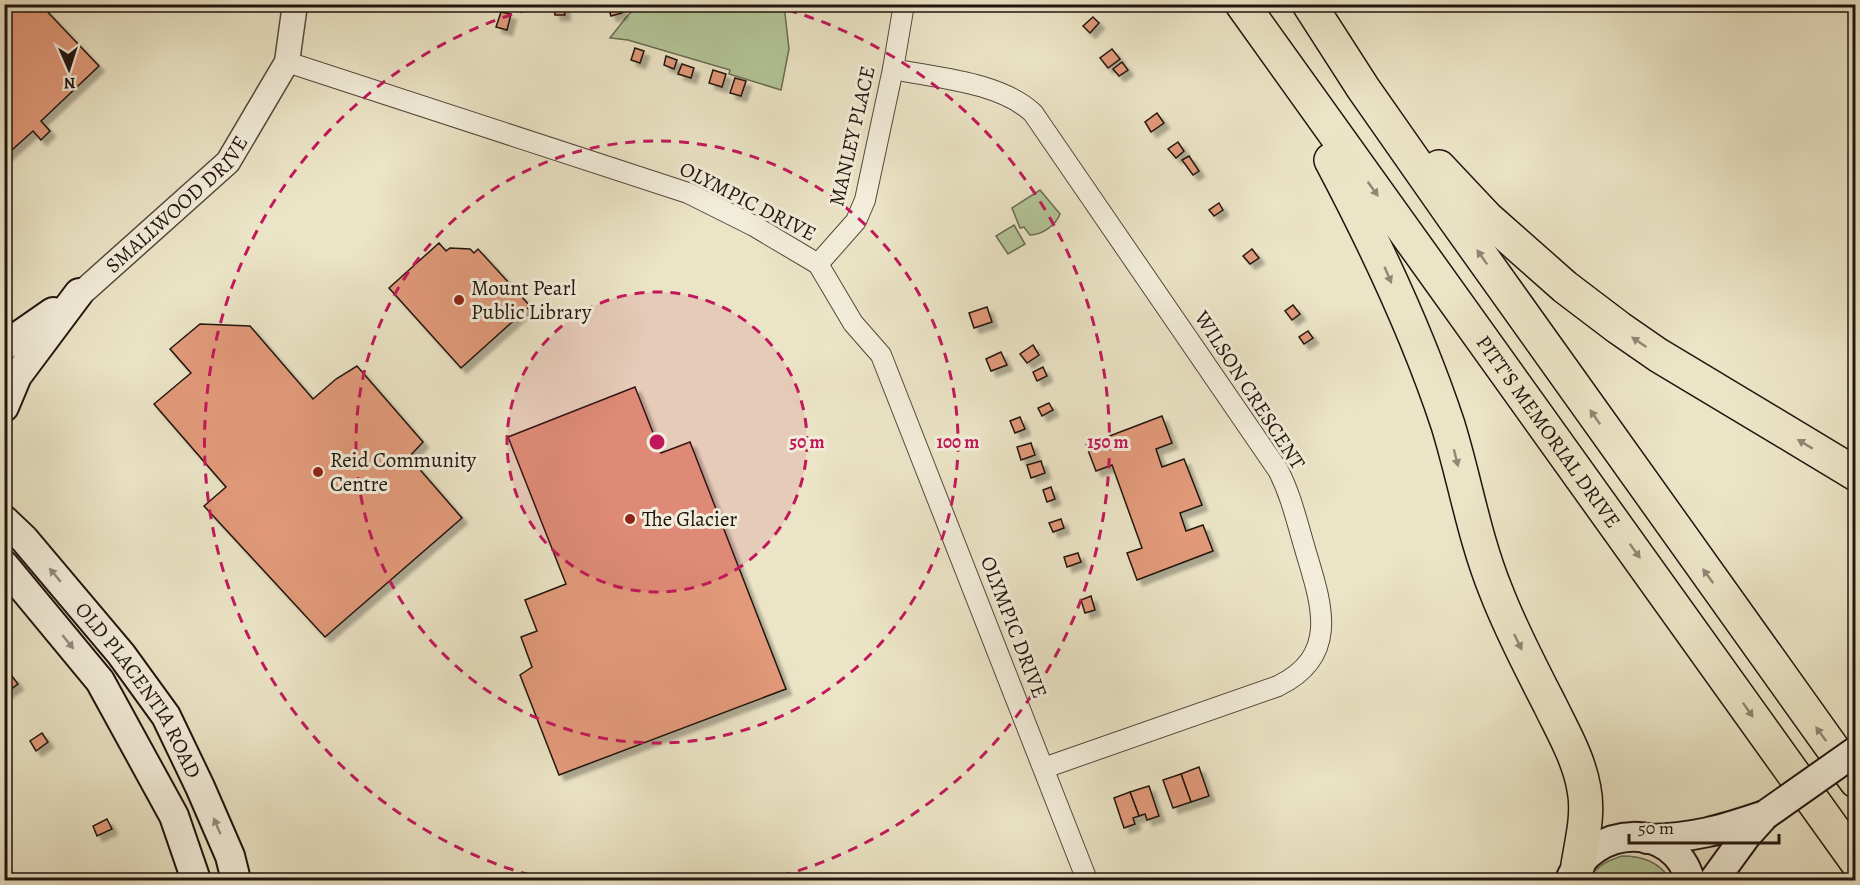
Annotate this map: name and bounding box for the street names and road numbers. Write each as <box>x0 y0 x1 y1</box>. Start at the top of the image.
street label: MANLEY PLACE <box>822 63 882 209</box>
street label: SMALLWOOD DRIVE <box>99 130 254 279</box>
street label: OLYMPIC DRIVE <box>675 154 821 248</box>
street label: WILSON CRESCENT <box>1188 304 1312 475</box>
street label: PITT'S MEMORIAL DRIVE <box>1470 330 1627 534</box>
street label: OLYMPIC DRIVE <box>974 552 1054 702</box>
street label: OLD PLACENTIA ROAD <box>69 596 208 783</box>

